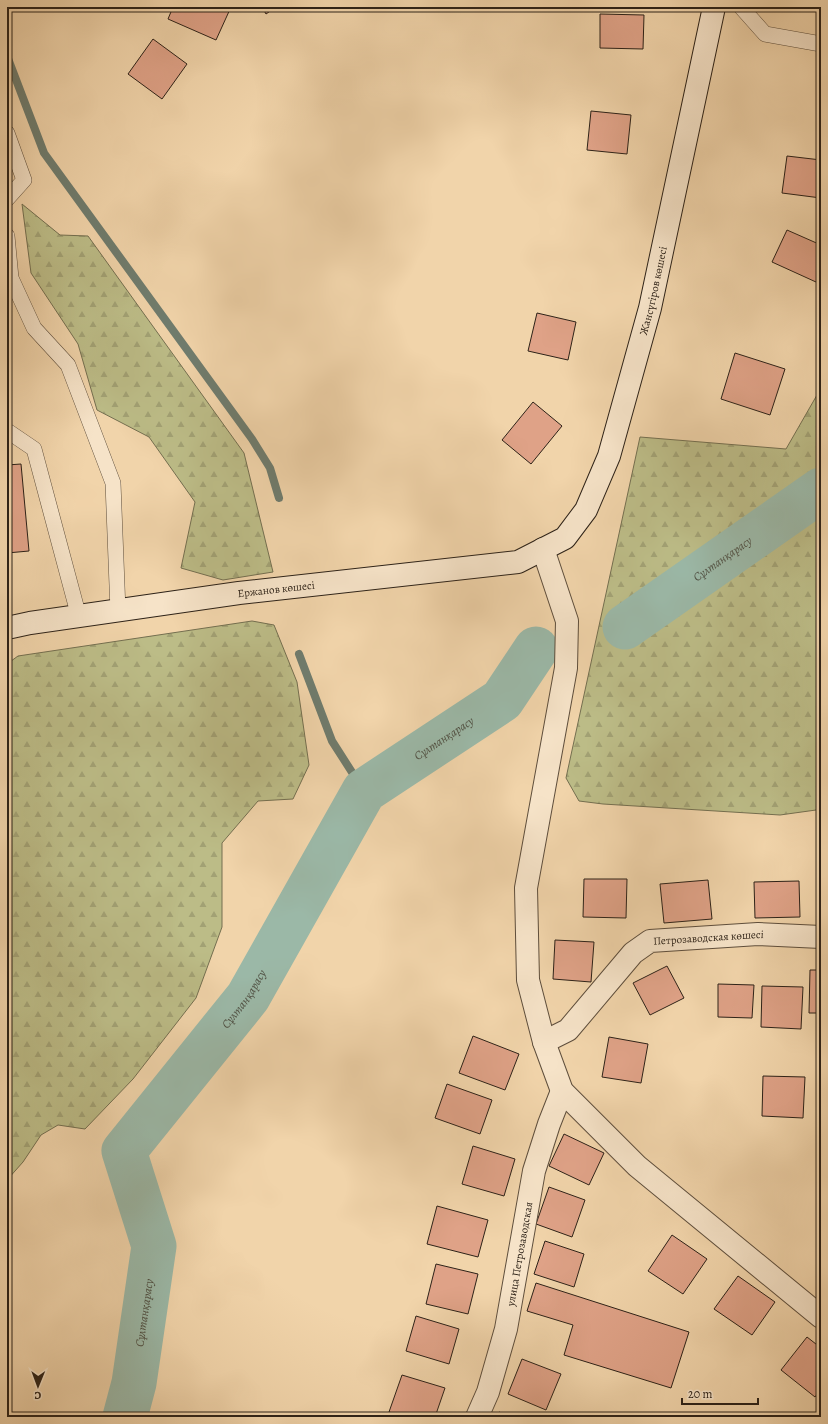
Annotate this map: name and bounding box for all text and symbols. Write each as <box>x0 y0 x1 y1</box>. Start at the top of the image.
street label: Жансүгіров көшесі <box>635 245 670 337</box>
water label: Сұлтанқарасу <box>690 533 755 585</box>
street label: Ержанов көшесі <box>237 577 316 601</box>
water label: Сұлтанқарасу <box>411 713 477 764</box>
street label: Петрозаводская көшесі <box>653 926 764 948</box>
water label: Сұлтанқарасу <box>218 967 270 1032</box>
street label: улица Петрозаводская <box>502 1201 536 1308</box>
water label: Сұлтанқарасу <box>131 1278 157 1348</box>
north arrow <box>18 1366 58 1406</box>
scale bar <box>682 1380 758 1406</box>
text: 20 m <box>688 1386 712 1402</box>
text: С <box>34 1388 41 1403</box>

